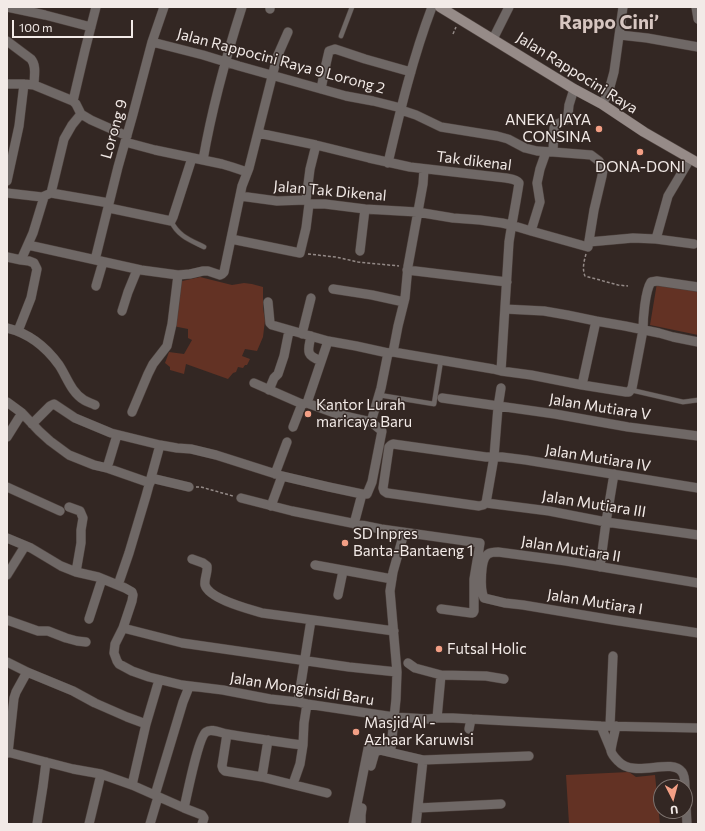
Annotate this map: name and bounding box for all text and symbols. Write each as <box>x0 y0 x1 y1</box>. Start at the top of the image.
scale bar <box>14 12 135 38</box>
district label: Rappo Ciniʼ <box>559 12 659 34</box>
text: 100 m <box>19 20 53 34</box>
street label: Jalan Rappocini Raya 9 Lorong 2 <box>175 25 387 97</box>
street label: Jalan Rappocini Raya <box>513 28 641 118</box>
street label: Lorong 9 <box>97 97 131 161</box>
place label: ANEKA JAYA CONSINA <box>505 111 591 146</box>
marker: ANEKA JAYA CONSINA <box>594 124 604 134</box>
street label: Tak dikenal <box>435 147 513 175</box>
marker: DONA-DONI <box>635 147 645 157</box>
place label: DONA-DONI <box>595 158 685 176</box>
street label: Jalan Tak Dikenal <box>273 177 387 205</box>
street label: Jalan Mutiara V <box>548 390 652 424</box>
place label: Kantor Lurah maricaya Baru <box>316 396 412 431</box>
marker: Kantor Lurah maricaya Baru <box>303 409 313 419</box>
street label: Jalan Mutiara IV <box>544 441 652 475</box>
street label: Jalan Mutiara III <box>541 487 647 521</box>
place label: SD Inpres Banta-Bantaeng 1 <box>353 525 473 560</box>
street label: Jalan Mutiara II <box>520 532 622 566</box>
marker: SD Inpres Banta-Bantaeng 1 <box>340 538 350 548</box>
street label: Jalan Mutiara I <box>546 586 644 618</box>
place label: Futsal Holic <box>447 640 527 658</box>
marker: Futsal Holic <box>434 644 444 654</box>
street label: Jalan Monginsidi Baru <box>229 669 375 709</box>
place label: Masjid Al - Azhaar Karuwisi <box>364 714 474 749</box>
marker: Masjid Al - Azhaar Karuwisi <box>351 727 361 737</box>
north arrow <box>653 779 693 819</box>
text: U <box>670 804 679 817</box>

